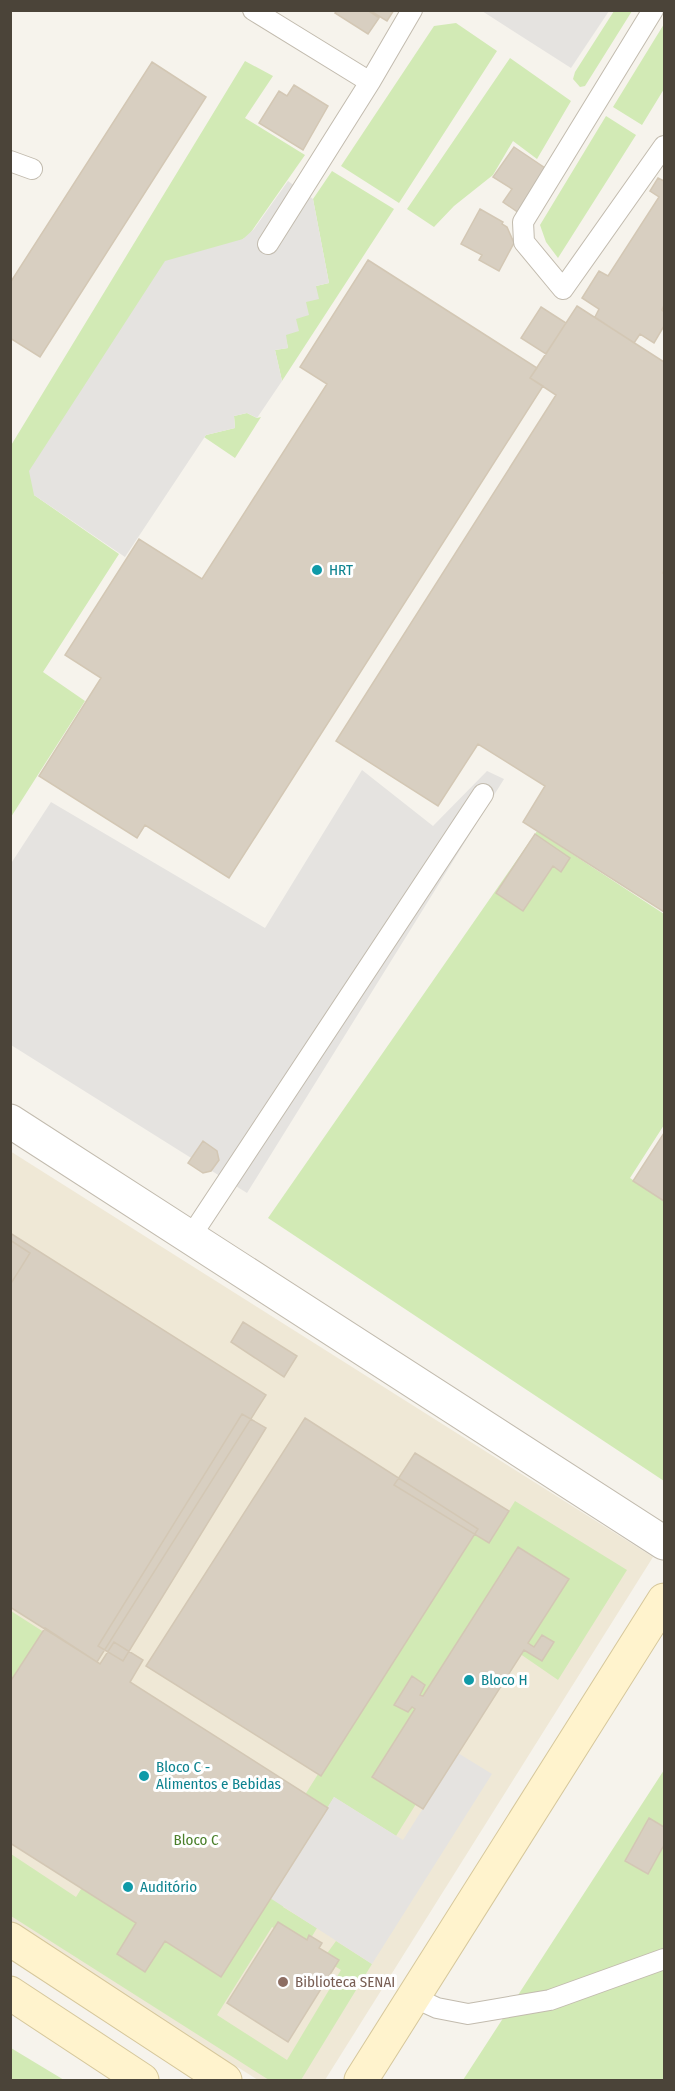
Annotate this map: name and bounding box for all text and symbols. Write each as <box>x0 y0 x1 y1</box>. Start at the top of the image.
place label: HRT <box>329 561 353 579</box>
marker: HRT <box>310 563 324 577</box>
place label: Bloco H <box>481 1671 528 1689</box>
marker: Bloco H <box>462 1673 476 1687</box>
place label: Bloco C - Alimentos e Bebidas <box>156 1758 281 1793</box>
marker: Bloco C - Alimentos e Bebidas <box>137 1769 151 1783</box>
park label: Bloco C <box>173 1831 219 1849</box>
place label: Auditório <box>140 1878 197 1896</box>
marker: Auditório <box>121 1880 135 1894</box>
place label: Biblioteca SENAI <box>295 1973 395 1991</box>
marker: Biblioteca SENAI <box>276 1975 290 1989</box>

